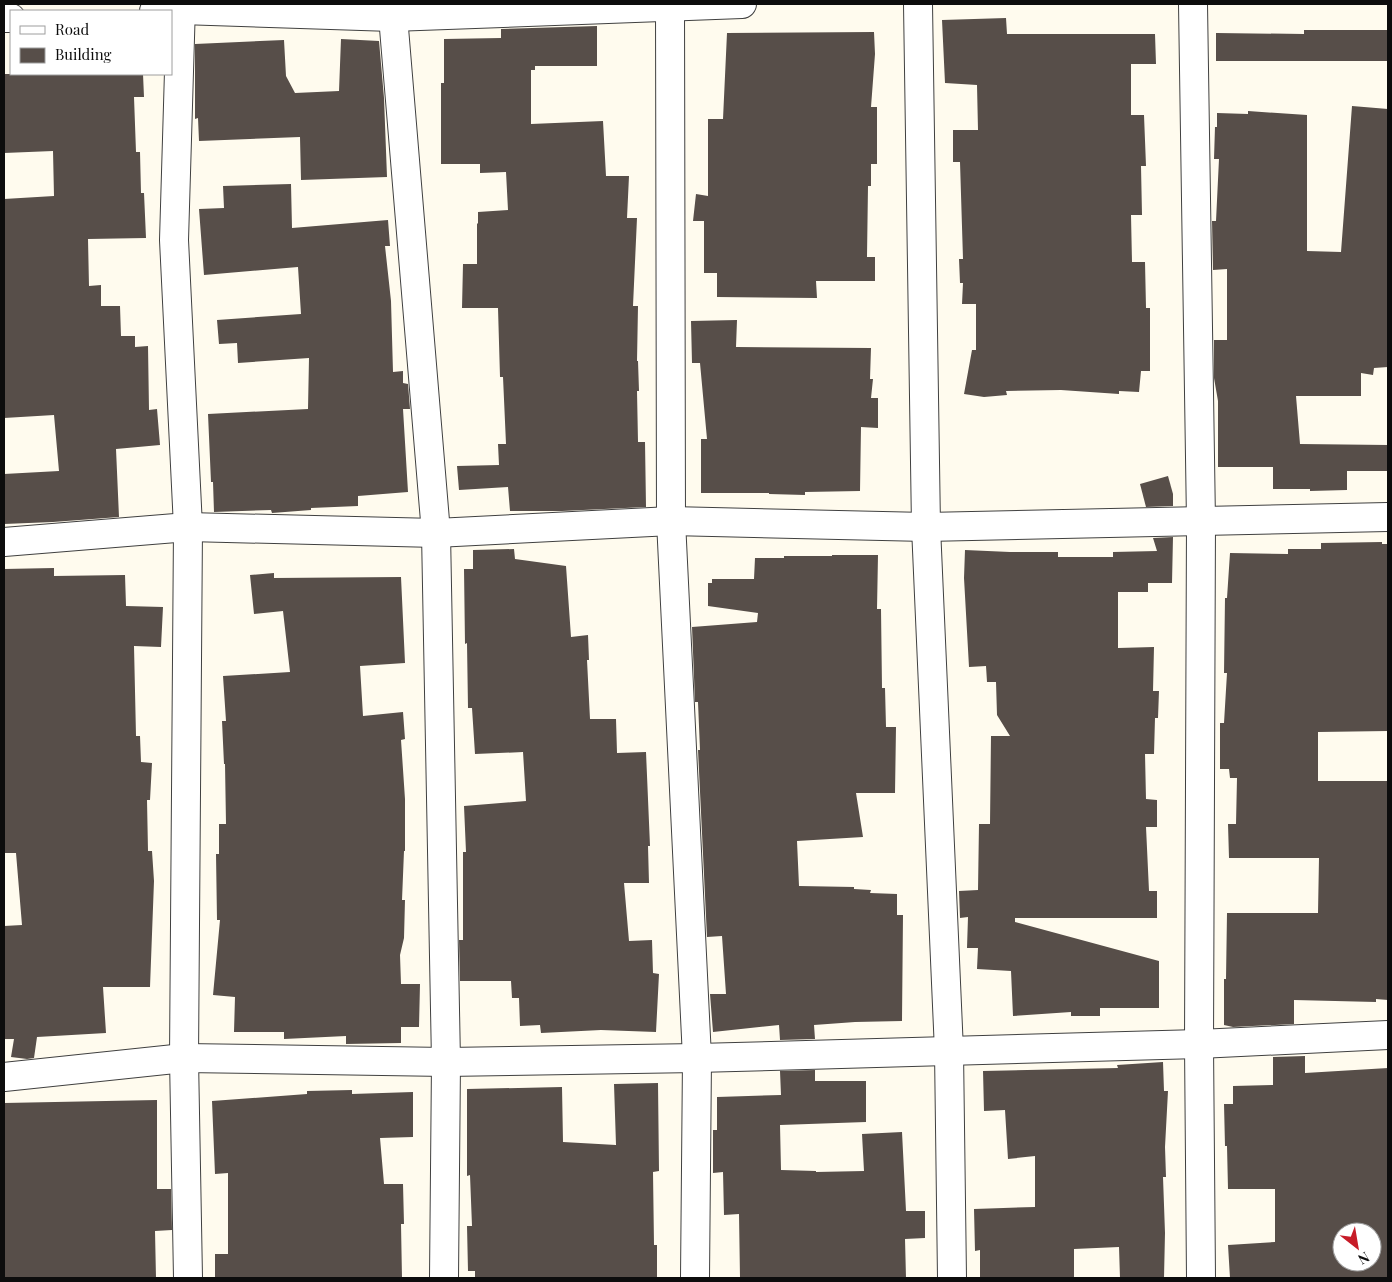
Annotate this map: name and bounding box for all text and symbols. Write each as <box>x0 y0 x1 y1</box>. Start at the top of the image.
legend <box>10 10 172 75</box>
text: Road <box>55 19 89 39</box>
text: Building <box>55 44 112 64</box>
north arrow <box>1332 1222 1382 1272</box>
text: N <box>1355 1248 1373 1269</box>

